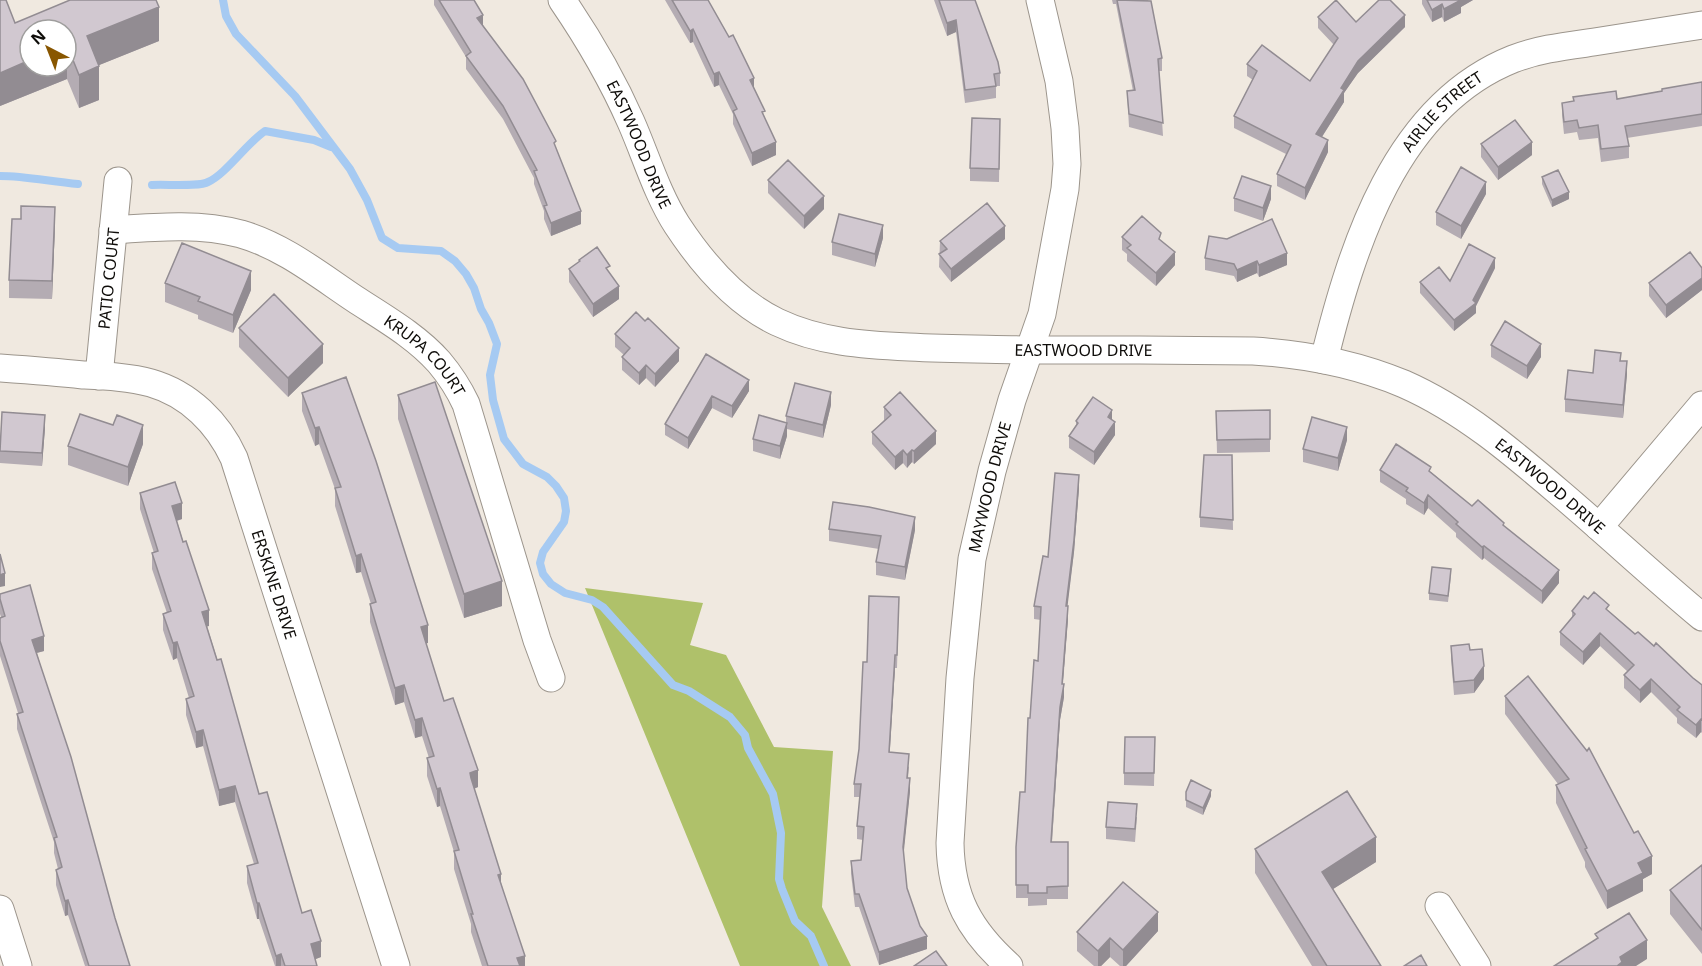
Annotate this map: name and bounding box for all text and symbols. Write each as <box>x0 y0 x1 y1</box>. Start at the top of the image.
north arrow <box>18 18 78 78</box>
text: N <box>26 24 50 49</box>
street label: AIRLIE STREET <box>1396 66 1487 156</box>
street label: EASTWOOD DRIVE <box>601 76 677 212</box>
street label: PATIO COURT <box>93 227 124 330</box>
street label: KRUPA COURT <box>380 310 471 400</box>
street label: EASTWOOD DRIVE <box>1014 339 1152 361</box>
street label: MAYWOOD DRIVE <box>963 419 1016 555</box>
street label: EASTWOOD DRIVE <box>1491 433 1610 539</box>
street label: ERSKINE DRIVE <box>247 527 302 642</box>

